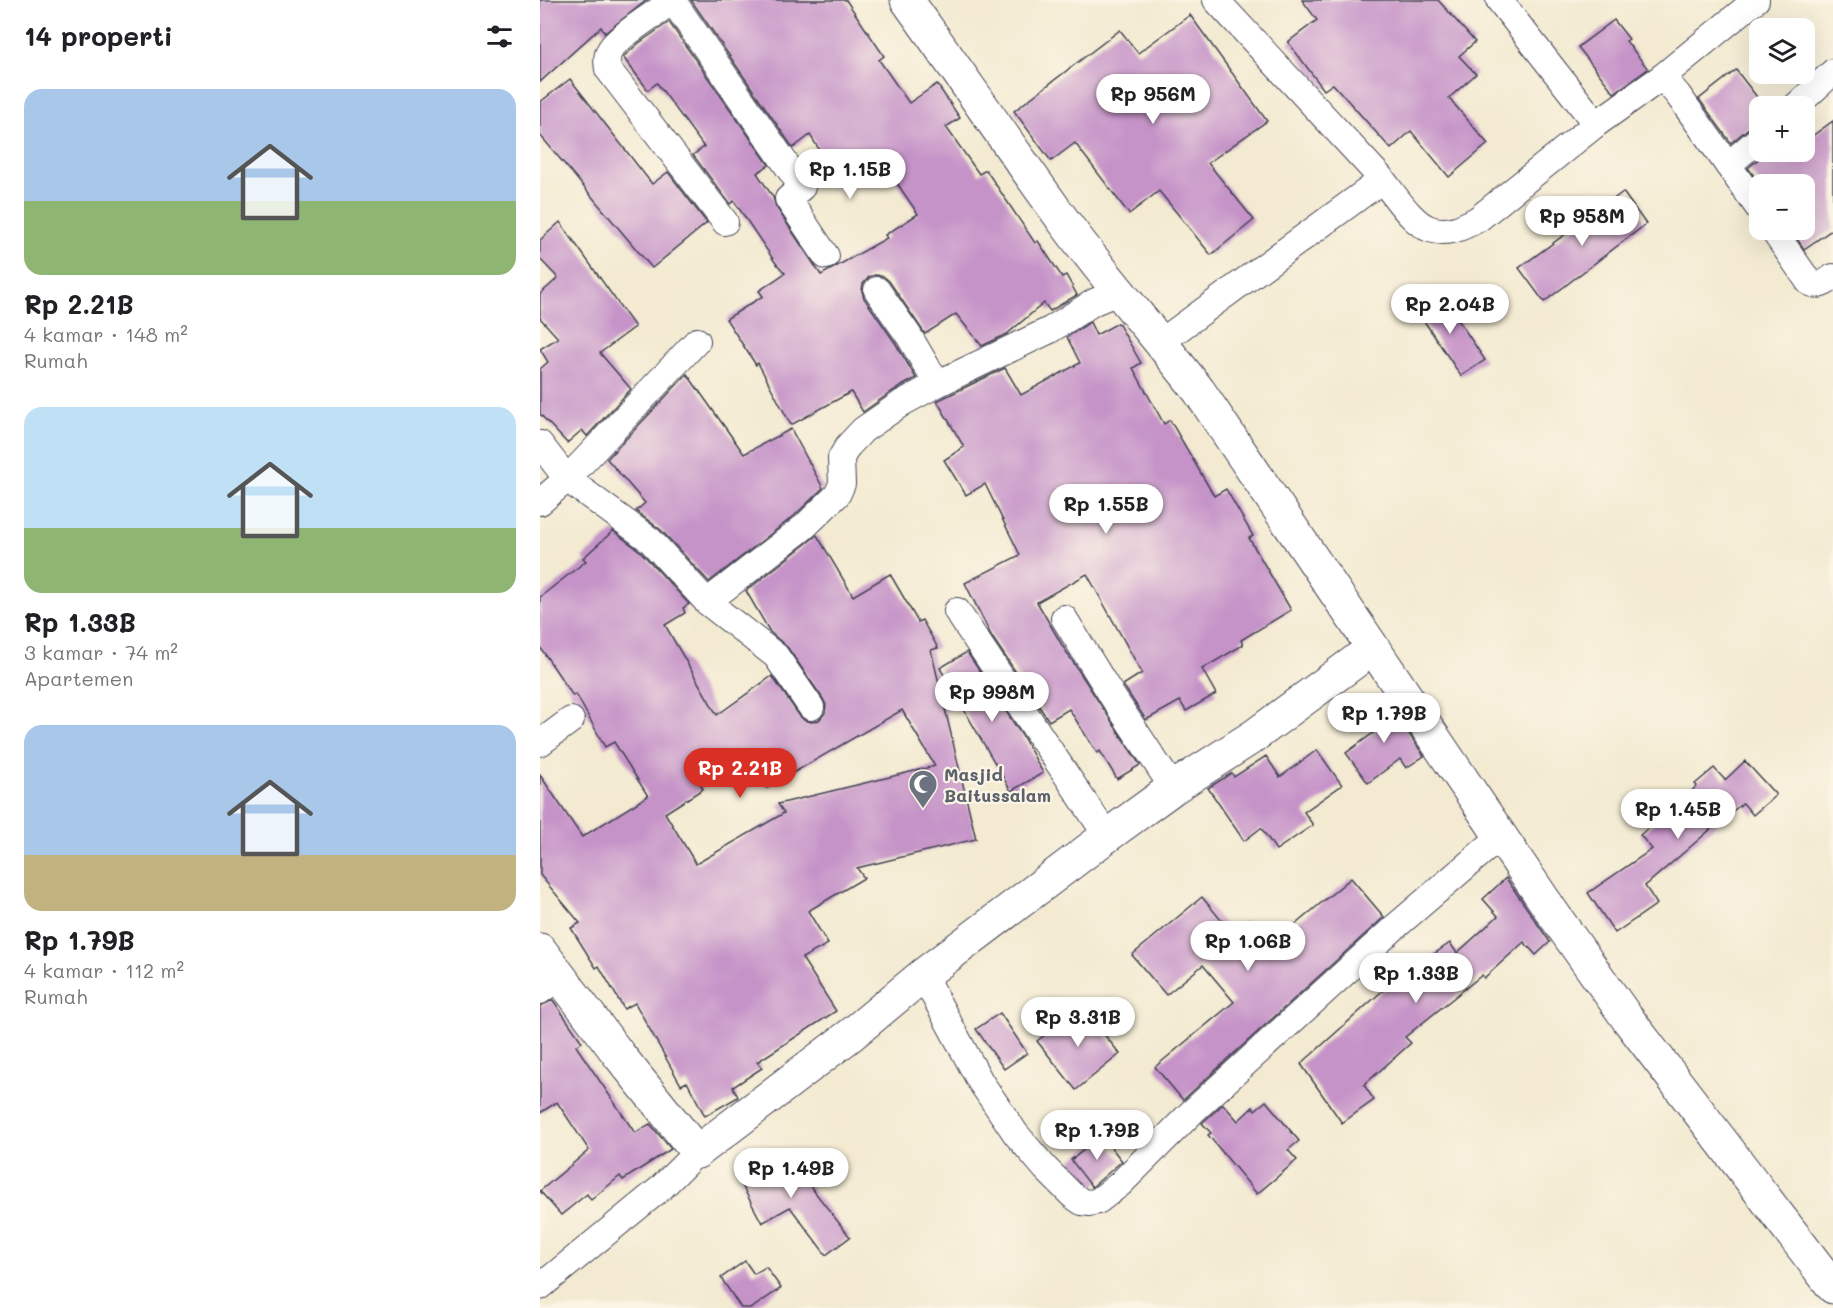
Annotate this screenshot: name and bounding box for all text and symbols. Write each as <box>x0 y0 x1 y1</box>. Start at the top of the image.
map controls <box>1749 18 1815 240</box>
button: layers <box>1749 18 1815 84</box>
text: 14 properti <box>24 19 173 53</box>
icon: filters <box>483 20 516 53</box>
pin: Rp 956M <box>1098 74 1208 125</box>
text: Rp 956M <box>1110 80 1196 106</box>
button: + <box>1749 96 1815 162</box>
icon: home <box>216 128 324 236</box>
pin: Rp 1.15B <box>788 149 912 200</box>
text: Rp 1.15B <box>809 155 891 181</box>
button: − <box>1749 174 1815 240</box>
pin: Rp 958M <box>1527 196 1637 247</box>
text: Rp 958M <box>1539 202 1625 228</box>
pin: Rp 2.04B <box>1388 284 1512 335</box>
text: Rp 2.21B <box>24 287 134 321</box>
text: Rp 2.04B <box>1405 290 1495 316</box>
text: 4 kamar · 148 m² <box>24 321 188 347</box>
text: Rumah <box>24 347 87 373</box>
icon: home <box>216 446 324 554</box>
pin: Rp 1.55B <box>1044 484 1168 535</box>
text: Rp 1.55B <box>1063 490 1149 516</box>
text: Rp 1.33B <box>24 605 136 639</box>
text: 3 kamar · 74 m² <box>24 639 178 665</box>
text: Apartemen <box>24 665 133 691</box>
pin: Rp 998M <box>937 672 1047 723</box>
text: Rp 998M <box>949 678 1035 704</box>
pin: Rp 1.79B <box>1322 693 1446 744</box>
text: Rp 1.79B <box>1341 699 1427 725</box>
pin: Rp 2.21B <box>678 748 802 799</box>
text: Rp 2.21B <box>698 754 782 780</box>
place label: Masjid Baitussalam <box>944 762 1051 807</box>
icon: home <box>216 764 324 872</box>
mosque icon: Masjid Baitussalam <box>907 768 939 810</box>
pin: Rp 1.45B <box>1616 789 1740 840</box>
text: Rp 1.45B <box>1635 795 1721 821</box>
pin: Rp 1.06B <box>1186 921 1310 972</box>
text: Rp 1.79B <box>24 923 135 957</box>
text: Rp 1.06B <box>1204 927 1292 953</box>
pin: Rp 1.33B <box>1354 953 1478 1004</box>
text: 4 kamar · 112 m² <box>24 957 184 983</box>
text: Rp 1.33B <box>1373 959 1459 985</box>
text: Rumah <box>24 983 87 1009</box>
pin: Rp 3.31B <box>1016 997 1140 1048</box>
text: Rp 3.31B <box>1035 1003 1121 1029</box>
pin: Rp 1.79B <box>1035 1110 1159 1161</box>
text: Rp 1.79B <box>1054 1116 1140 1142</box>
pin: Rp 1.49B <box>729 1148 853 1199</box>
text: Rp 1.49B <box>748 1154 834 1180</box>

